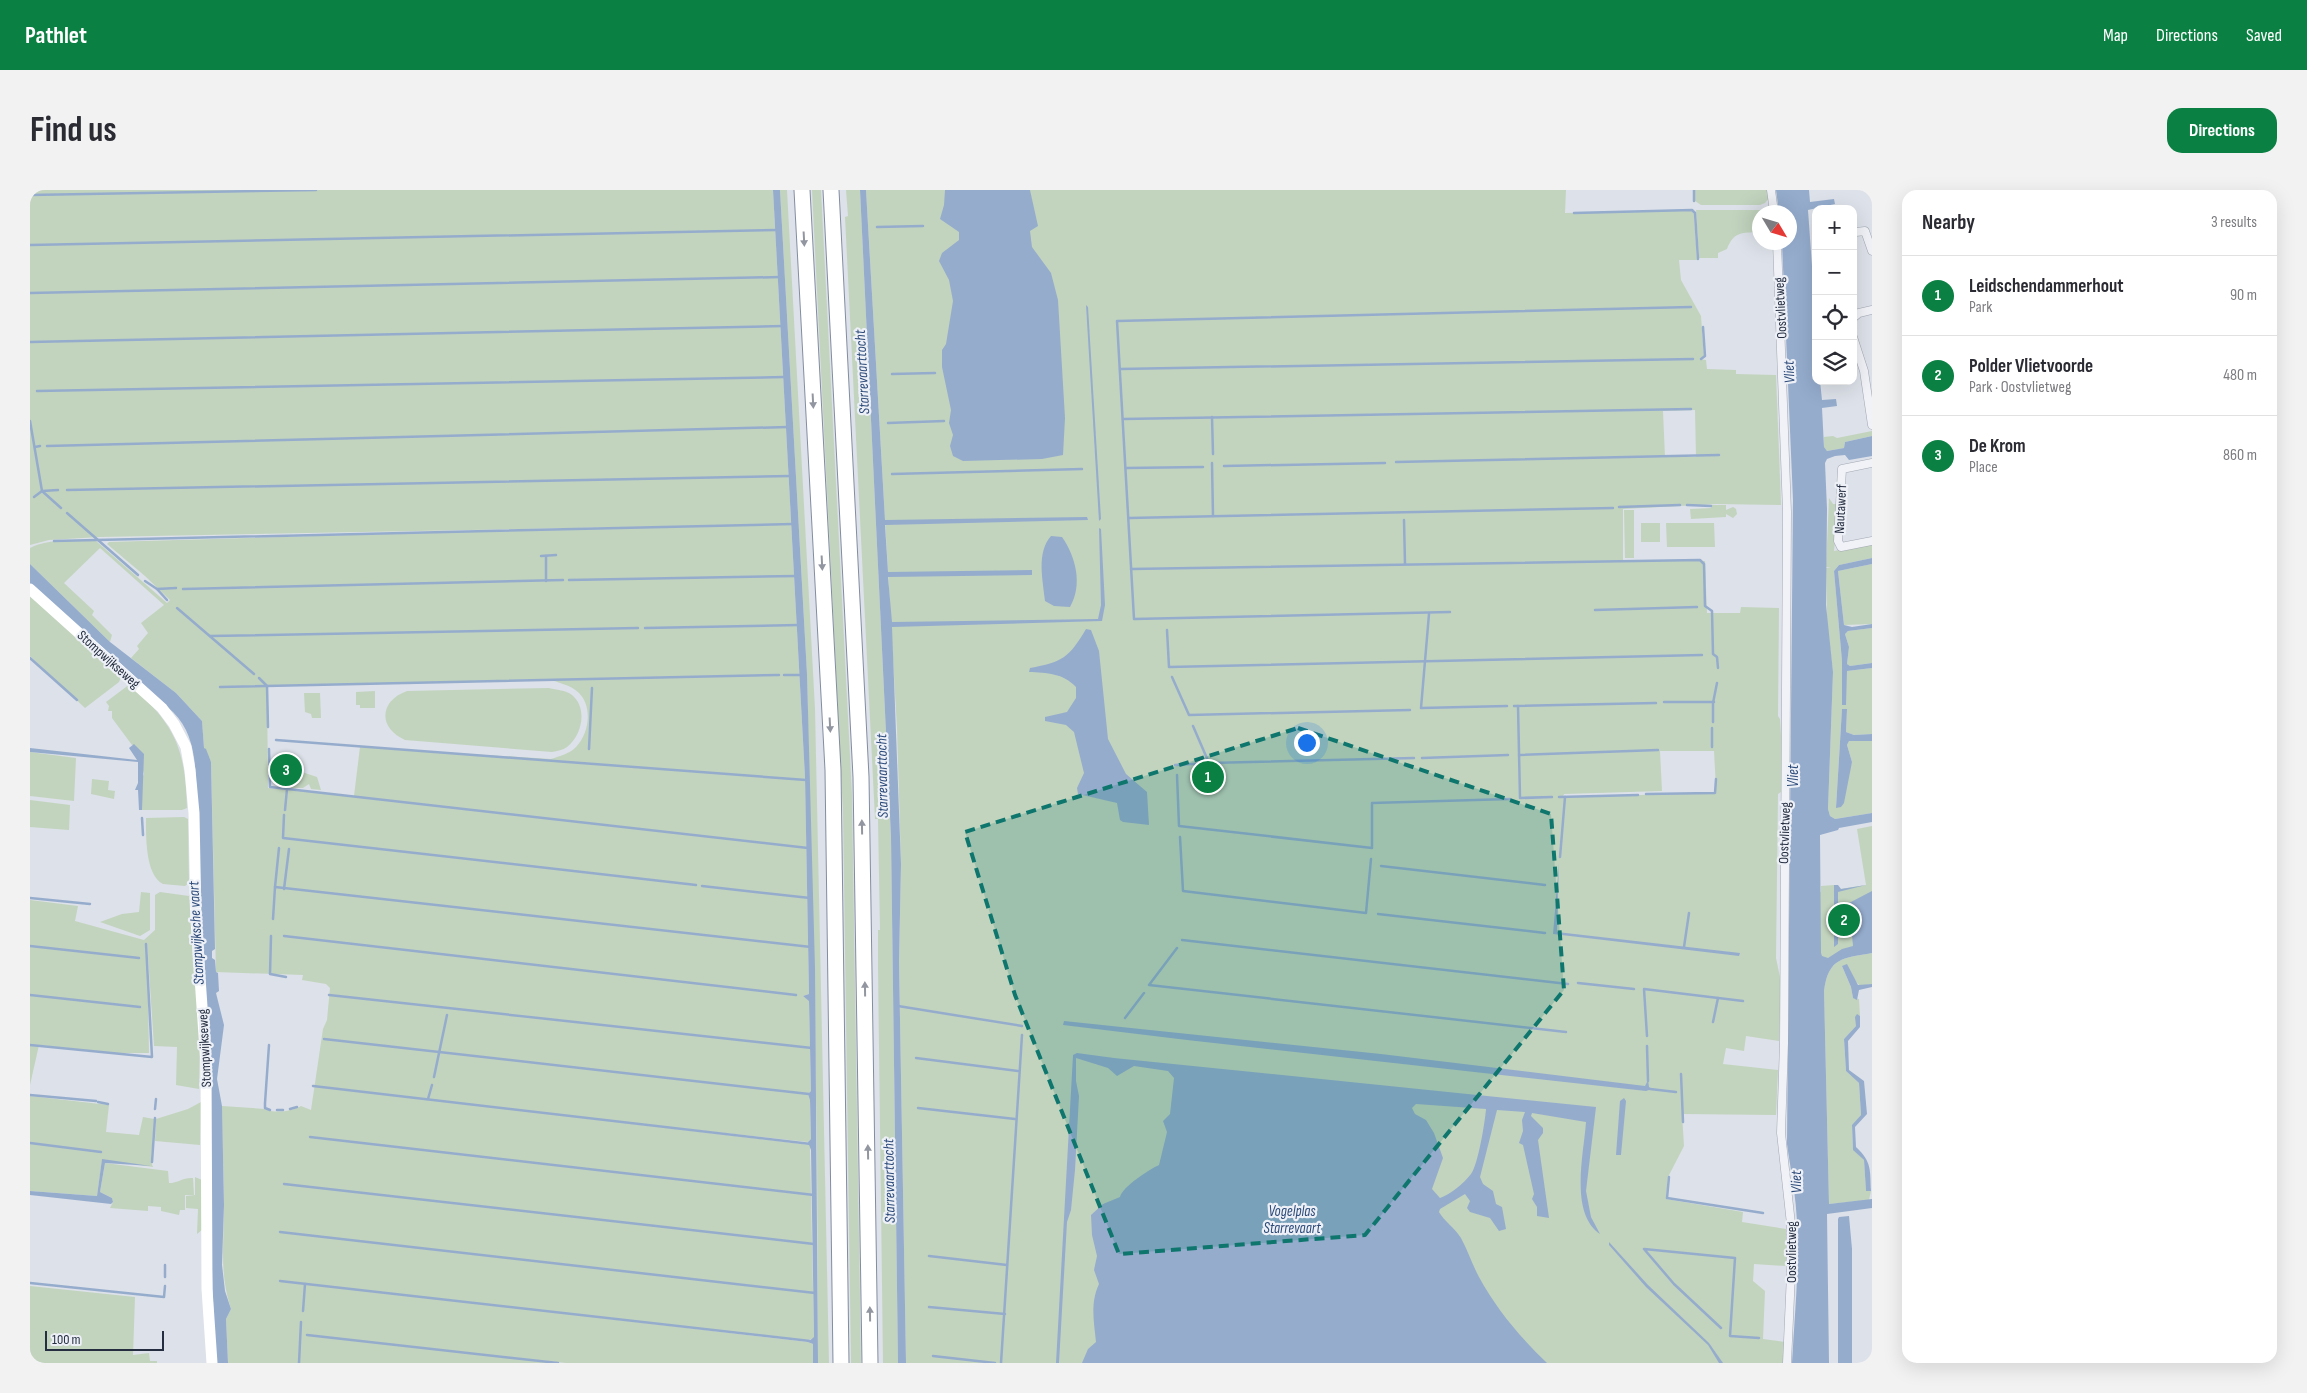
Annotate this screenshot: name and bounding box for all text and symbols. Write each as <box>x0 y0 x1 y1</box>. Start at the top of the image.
text: Pathlet <box>25 21 87 50</box>
text: Map <box>2103 25 2128 46</box>
text: Directions <box>2156 25 2218 46</box>
text: Saved <box>2246 25 2282 46</box>
button: Directions <box>2167 108 2277 153</box>
text: Find us <box>30 109 117 152</box>
north arrow <box>1752 205 1797 250</box>
map controls <box>1812 205 1857 385</box>
button: + <box>1812 205 1857 250</box>
text: Nearby <box>1922 210 1975 235</box>
text: 3 results <box>2211 213 2257 232</box>
one-way arrow <box>801 231 809 247</box>
button: − <box>1812 250 1857 295</box>
text: Leidschendammerhout <box>1969 275 2124 298</box>
street label: Oostvlietweg <box>1770 276 1791 339</box>
text: 1 <box>1935 286 1941 305</box>
text: 90 m <box>2230 286 2257 305</box>
button: locate <box>1812 295 1857 340</box>
text: Park <box>1969 298 1992 317</box>
water label: Starrevaarttocht <box>851 329 874 415</box>
button: layers <box>1812 340 1857 385</box>
text: Polder Vlietvoorde <box>1969 355 2093 378</box>
water label: Vliet <box>1779 360 1800 384</box>
text: 2 <box>1934 366 1942 385</box>
text: 480 m <box>2223 366 2257 385</box>
text: Park · Oostvlietweg <box>1969 378 2071 397</box>
one-way arrow <box>810 393 818 409</box>
text: De Krom <box>1969 435 2026 458</box>
text: 3 <box>1934 446 1942 465</box>
text: 860 m <box>2223 446 2257 465</box>
text: Place <box>1969 458 1998 477</box>
street label: Nautawerf <box>1831 483 1850 534</box>
one-way arrow <box>818 555 826 571</box>
street label: Stompwijkseweg <box>74 627 144 692</box>
one-way arrow <box>827 718 835 734</box>
your location <box>1294 730 1320 756</box>
water label: Starrevaarttocht <box>872 733 893 818</box>
pin: 3 <box>270 751 302 789</box>
pin: 1 <box>1192 758 1224 796</box>
water label: Vliet <box>1784 764 1803 787</box>
street label: Oostvlietweg <box>1775 801 1794 864</box>
one-way arrow <box>858 819 866 835</box>
water label: Stompwijksche vaart <box>184 880 209 985</box>
pin: 2 <box>1828 901 1860 939</box>
one-way arrow <box>861 981 869 997</box>
street label: Stompwijkseweg <box>194 1008 215 1088</box>
water label: Starrevaarttocht <box>879 1138 900 1223</box>
one-way arrow <box>863 1144 871 1160</box>
water label: Vliet <box>1787 1170 1806 1194</box>
water label: Vogelplas Starrevaart <box>1263 1202 1321 1238</box>
street label: Oostvlietweg <box>1783 1221 1800 1283</box>
one-way arrow <box>866 1306 874 1322</box>
scale bar <box>45 1328 164 1351</box>
text: 100 m <box>52 1331 81 1348</box>

